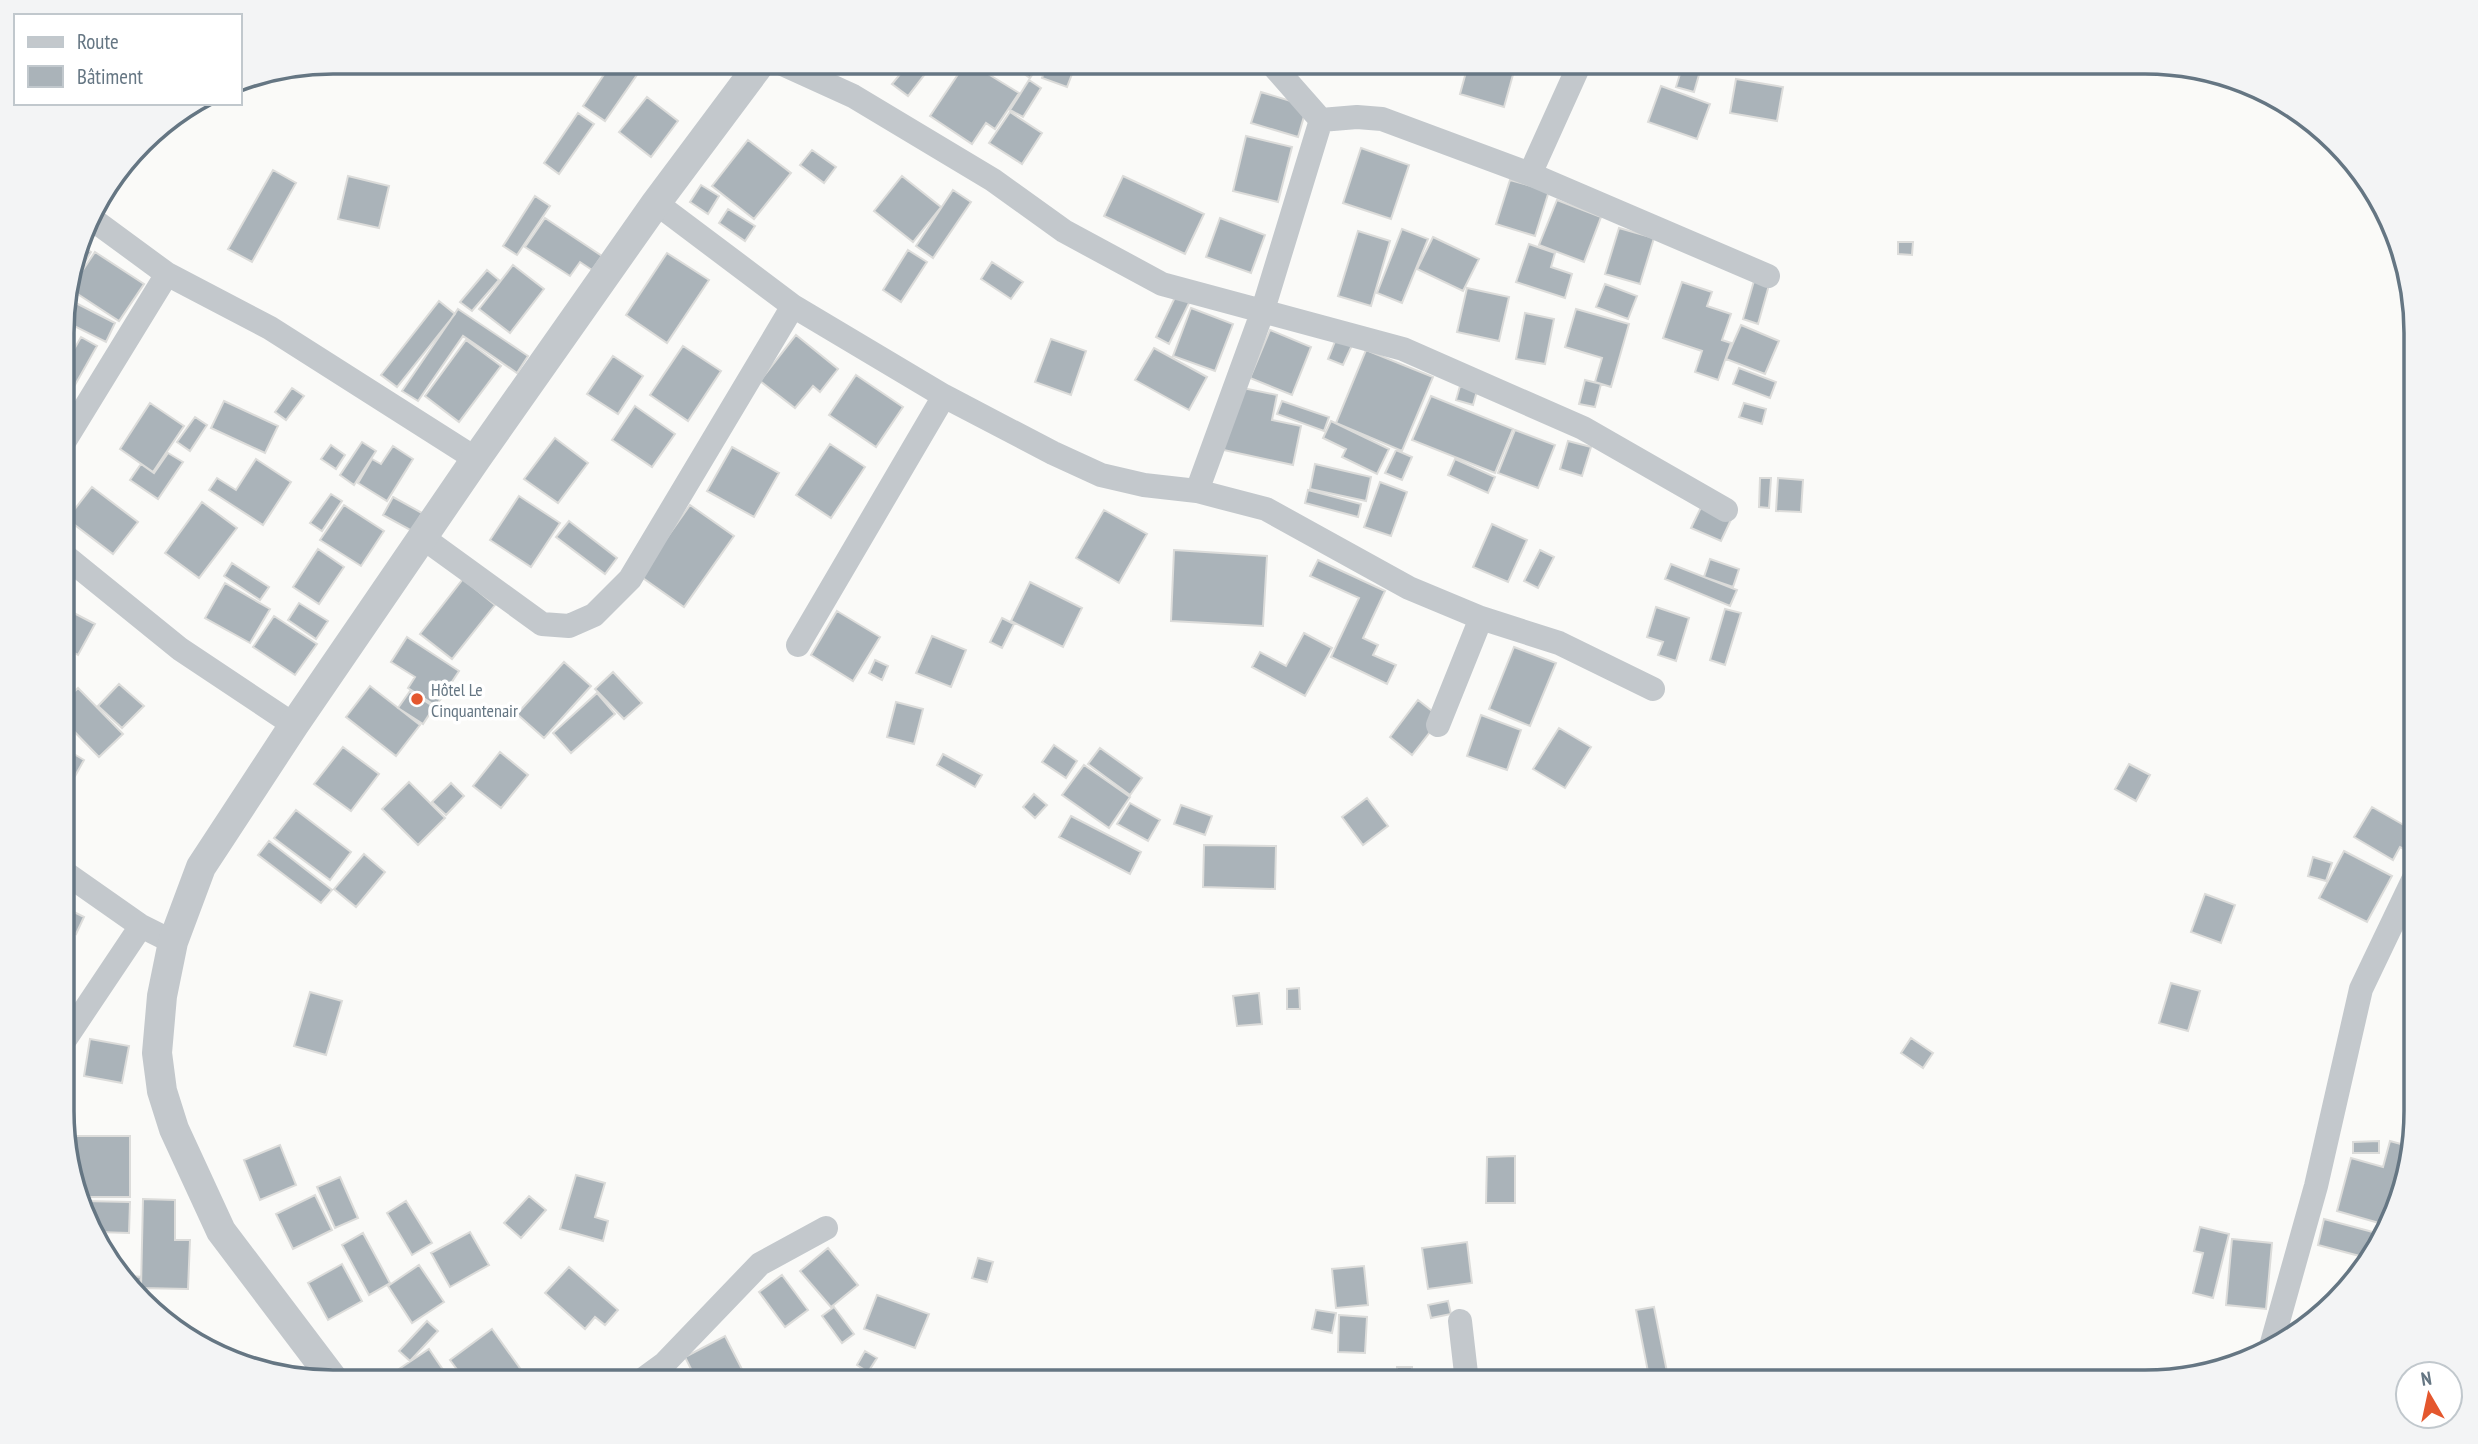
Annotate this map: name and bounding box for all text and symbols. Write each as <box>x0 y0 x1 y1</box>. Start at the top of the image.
legend <box>14 14 242 105</box>
text: Route <box>77 28 119 55</box>
text: Bâtiment <box>77 63 143 90</box>
place label: Hôtel Le Cinquantenair <box>431 678 518 722</box>
marker: Hôtel Le Cinquantenair <box>409 691 425 707</box>
north arrow <box>2394 1360 2464 1430</box>
text: N <box>2419 1366 2433 1391</box>

